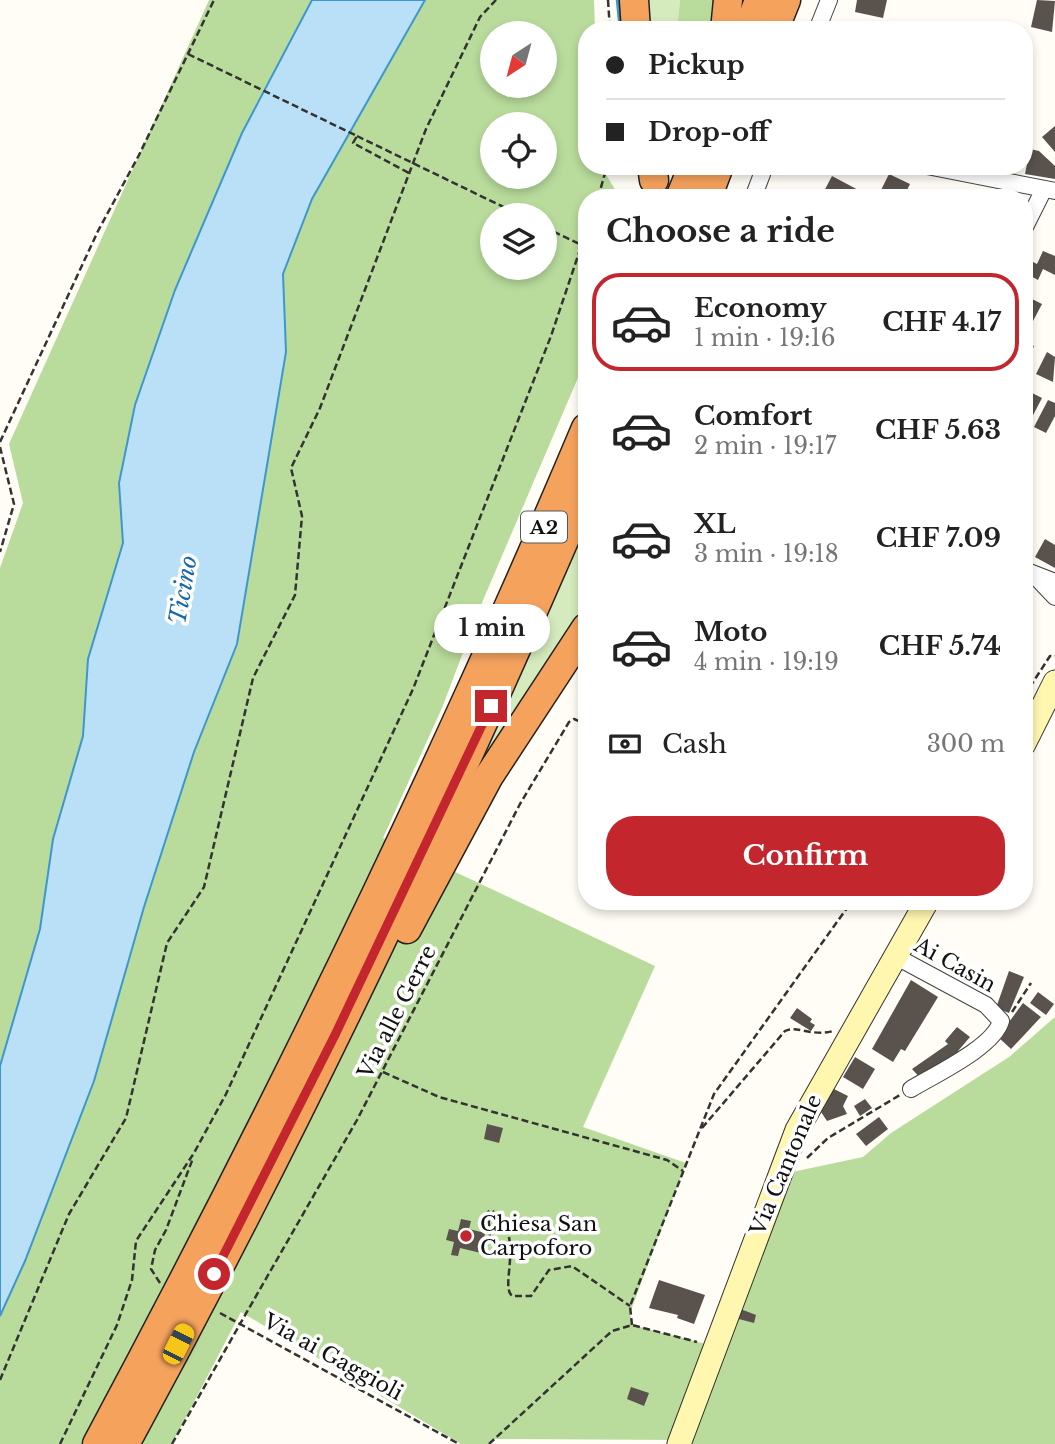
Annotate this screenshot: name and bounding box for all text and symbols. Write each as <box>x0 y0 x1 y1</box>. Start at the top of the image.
north arrow <box>480 21 556 98</box>
map controls <box>480 21 557 280</box>
text: Pickup <box>648 49 745 81</box>
button: locate <box>480 112 557 189</box>
text: Drop-off <box>648 116 769 148</box>
button: layers <box>480 203 557 280</box>
text: Choose a ride <box>606 211 835 251</box>
icon: car <box>610 291 673 354</box>
text: Economy <box>694 292 827 324</box>
text: CHF 4.17 <box>882 306 1001 338</box>
text: 1 min · 19:16 <box>694 324 836 352</box>
icon: car <box>610 399 673 462</box>
text: Comfort <box>694 400 812 432</box>
text: CHF 5.63 <box>875 414 1001 446</box>
text: 2 min · 19:17 <box>694 432 836 460</box>
icon: car <box>610 507 673 570</box>
text: XL <box>694 508 736 540</box>
road number: A2 <box>521 512 567 542</box>
text: CHF 7.09 <box>876 522 1001 554</box>
text: 3 min · 19:18 <box>694 540 839 568</box>
water label: Ticino <box>163 553 203 627</box>
callout: 1 min <box>433 604 549 654</box>
text: 1 min <box>459 614 525 642</box>
icon: car <box>610 615 673 678</box>
text: Moto <box>694 616 767 648</box>
text: CHF 5.74 <box>879 630 1001 662</box>
text: 4 min · 19:19 <box>694 648 839 676</box>
route end <box>475 690 507 722</box>
icon: cash <box>606 725 644 763</box>
text: Cash <box>662 728 727 760</box>
text: 300 m <box>927 730 1005 758</box>
button: Confirm <box>606 816 1005 896</box>
street label: Ai Casin <box>909 932 1000 998</box>
street label: Via alle Gerre <box>352 941 442 1084</box>
street label: Via Cantonale <box>744 1091 827 1240</box>
place label: Chiesa San Carpoforo <box>480 1211 597 1261</box>
marker: Chiesa San Carpoforo <box>458 1228 474 1244</box>
route start <box>198 1258 230 1290</box>
street label: Via ai Gaggioli <box>258 1307 407 1406</box>
car <box>160 1321 197 1367</box>

